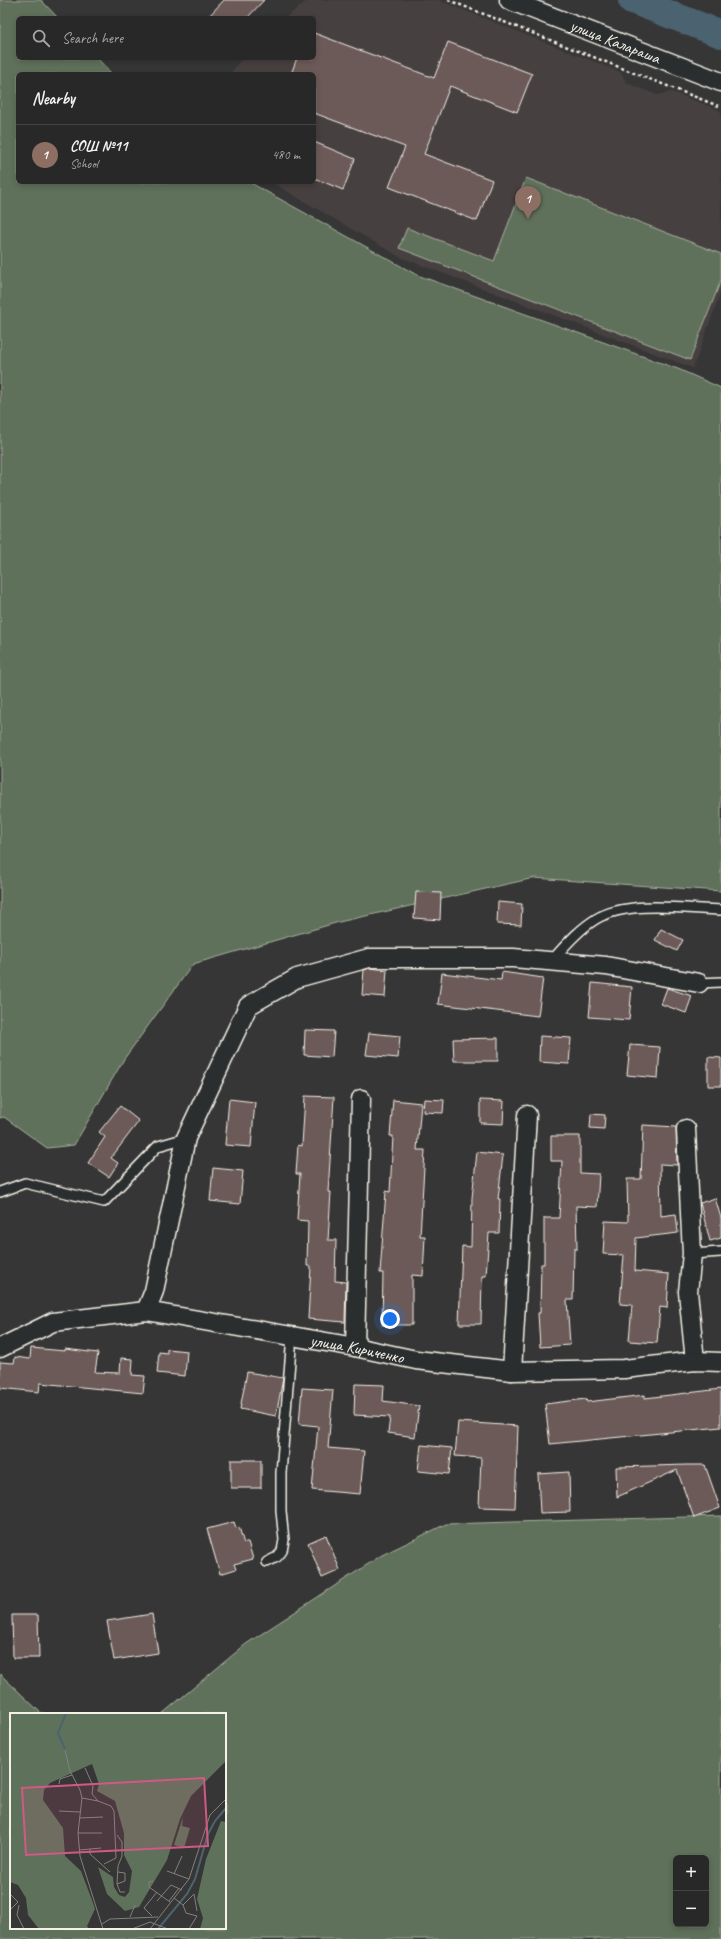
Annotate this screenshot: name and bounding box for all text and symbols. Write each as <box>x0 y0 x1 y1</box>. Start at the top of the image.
street label: улица Калараша <box>566 14 665 69</box>
search box <box>16 16 316 60</box>
icon: search <box>30 27 52 49</box>
text: Search here <box>62 29 123 48</box>
text: Nearby <box>32 88 75 109</box>
text: СОШ №11 <box>70 137 128 156</box>
text: 1 <box>42 147 48 163</box>
text: 480 m <box>272 147 300 163</box>
text: School <box>70 156 98 172</box>
pin: 1 <box>515 186 541 219</box>
your location <box>380 1309 400 1329</box>
street label: улица Кириченко <box>308 1329 407 1368</box>
inset map <box>10 1713 226 1929</box>
map controls <box>673 1855 709 1927</box>
button: + <box>673 1855 709 1891</box>
button: − <box>673 1891 709 1927</box>

